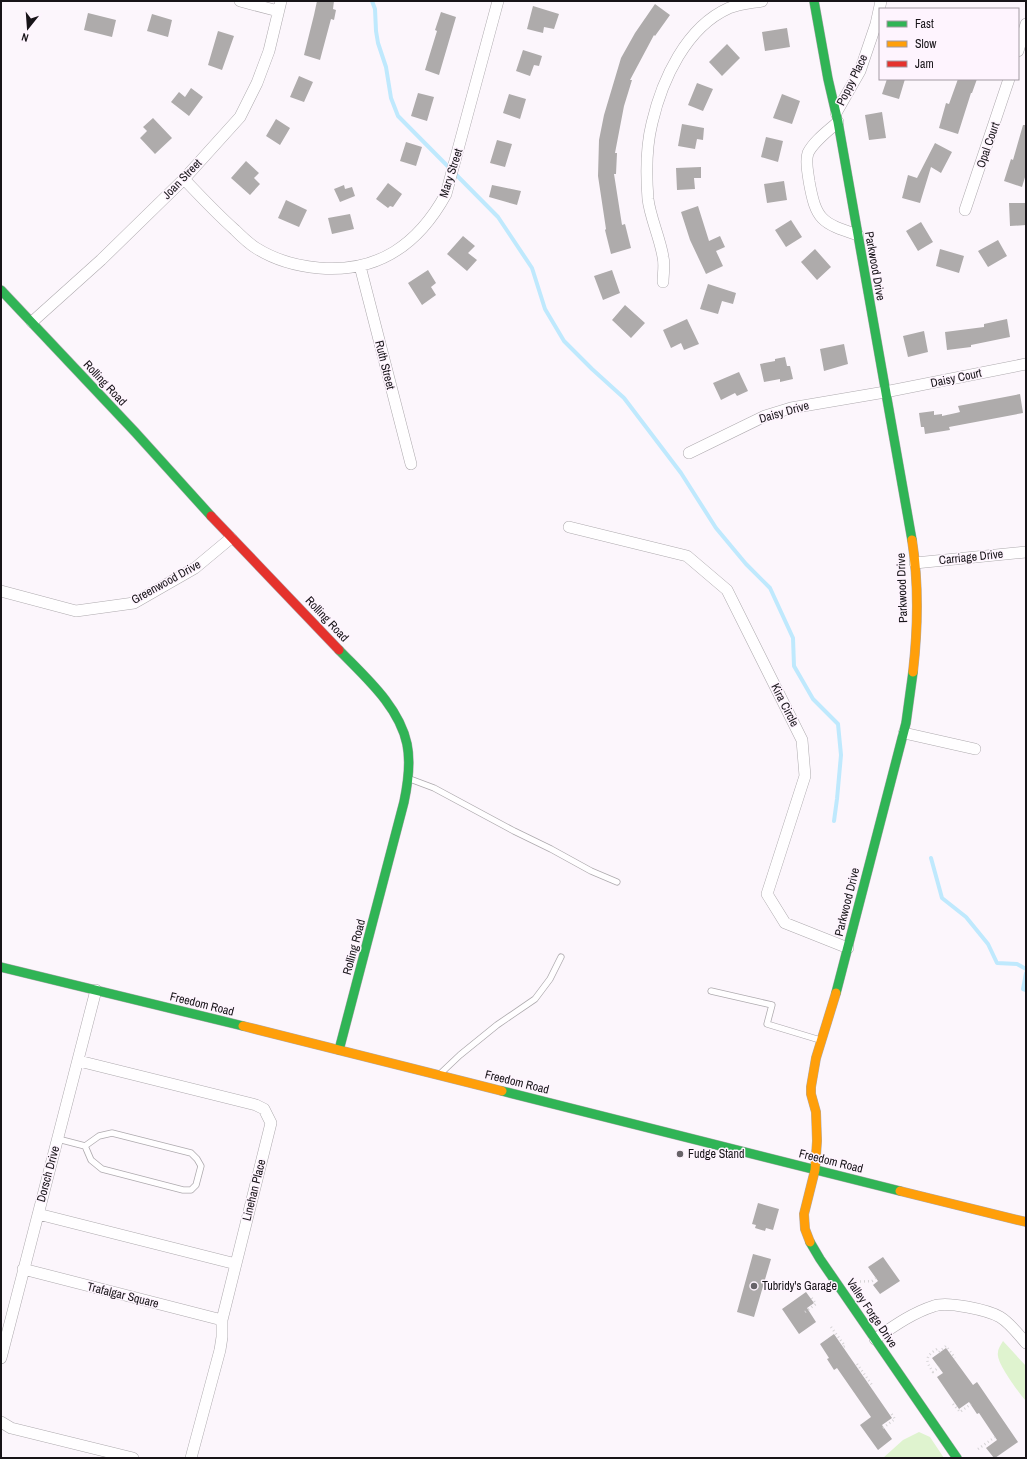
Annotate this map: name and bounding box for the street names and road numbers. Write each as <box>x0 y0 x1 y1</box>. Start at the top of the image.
street label: Poppy Place <box>833 52 871 108</box>
street label: Opal Court <box>973 120 1003 170</box>
street label: Mary Street <box>436 146 467 200</box>
street label: Joan Street <box>159 155 205 203</box>
street label: Parkwood Drive <box>861 230 889 302</box>
street label: Ruth Street <box>371 339 399 391</box>
street label: Rolling Road <box>80 357 130 409</box>
street label: Daisy Court <box>929 365 983 391</box>
street label: Daisy Drive <box>757 397 811 427</box>
street label: Carriage Drive <box>938 546 1004 568</box>
street label: Parkwood Drive <box>893 553 911 623</box>
street label: Greenwood Drive <box>128 556 204 608</box>
street label: Rolling Road <box>302 593 352 645</box>
street label: Kira Circle <box>767 681 803 729</box>
street label: Parkwood Drive <box>831 866 863 938</box>
street label: Rolling Road <box>339 917 369 977</box>
street label: Freedom Road <box>168 988 236 1020</box>
street label: Freedom Road <box>483 1066 551 1098</box>
street label: Dorsch Drive <box>33 1144 63 1204</box>
street label: Freedom Road <box>797 1145 865 1177</box>
street label: Linehan Place <box>239 1158 269 1222</box>
street label: Valley Forge Drive <box>843 1275 901 1351</box>
street label: Trafalgar Square <box>85 1278 161 1312</box>

